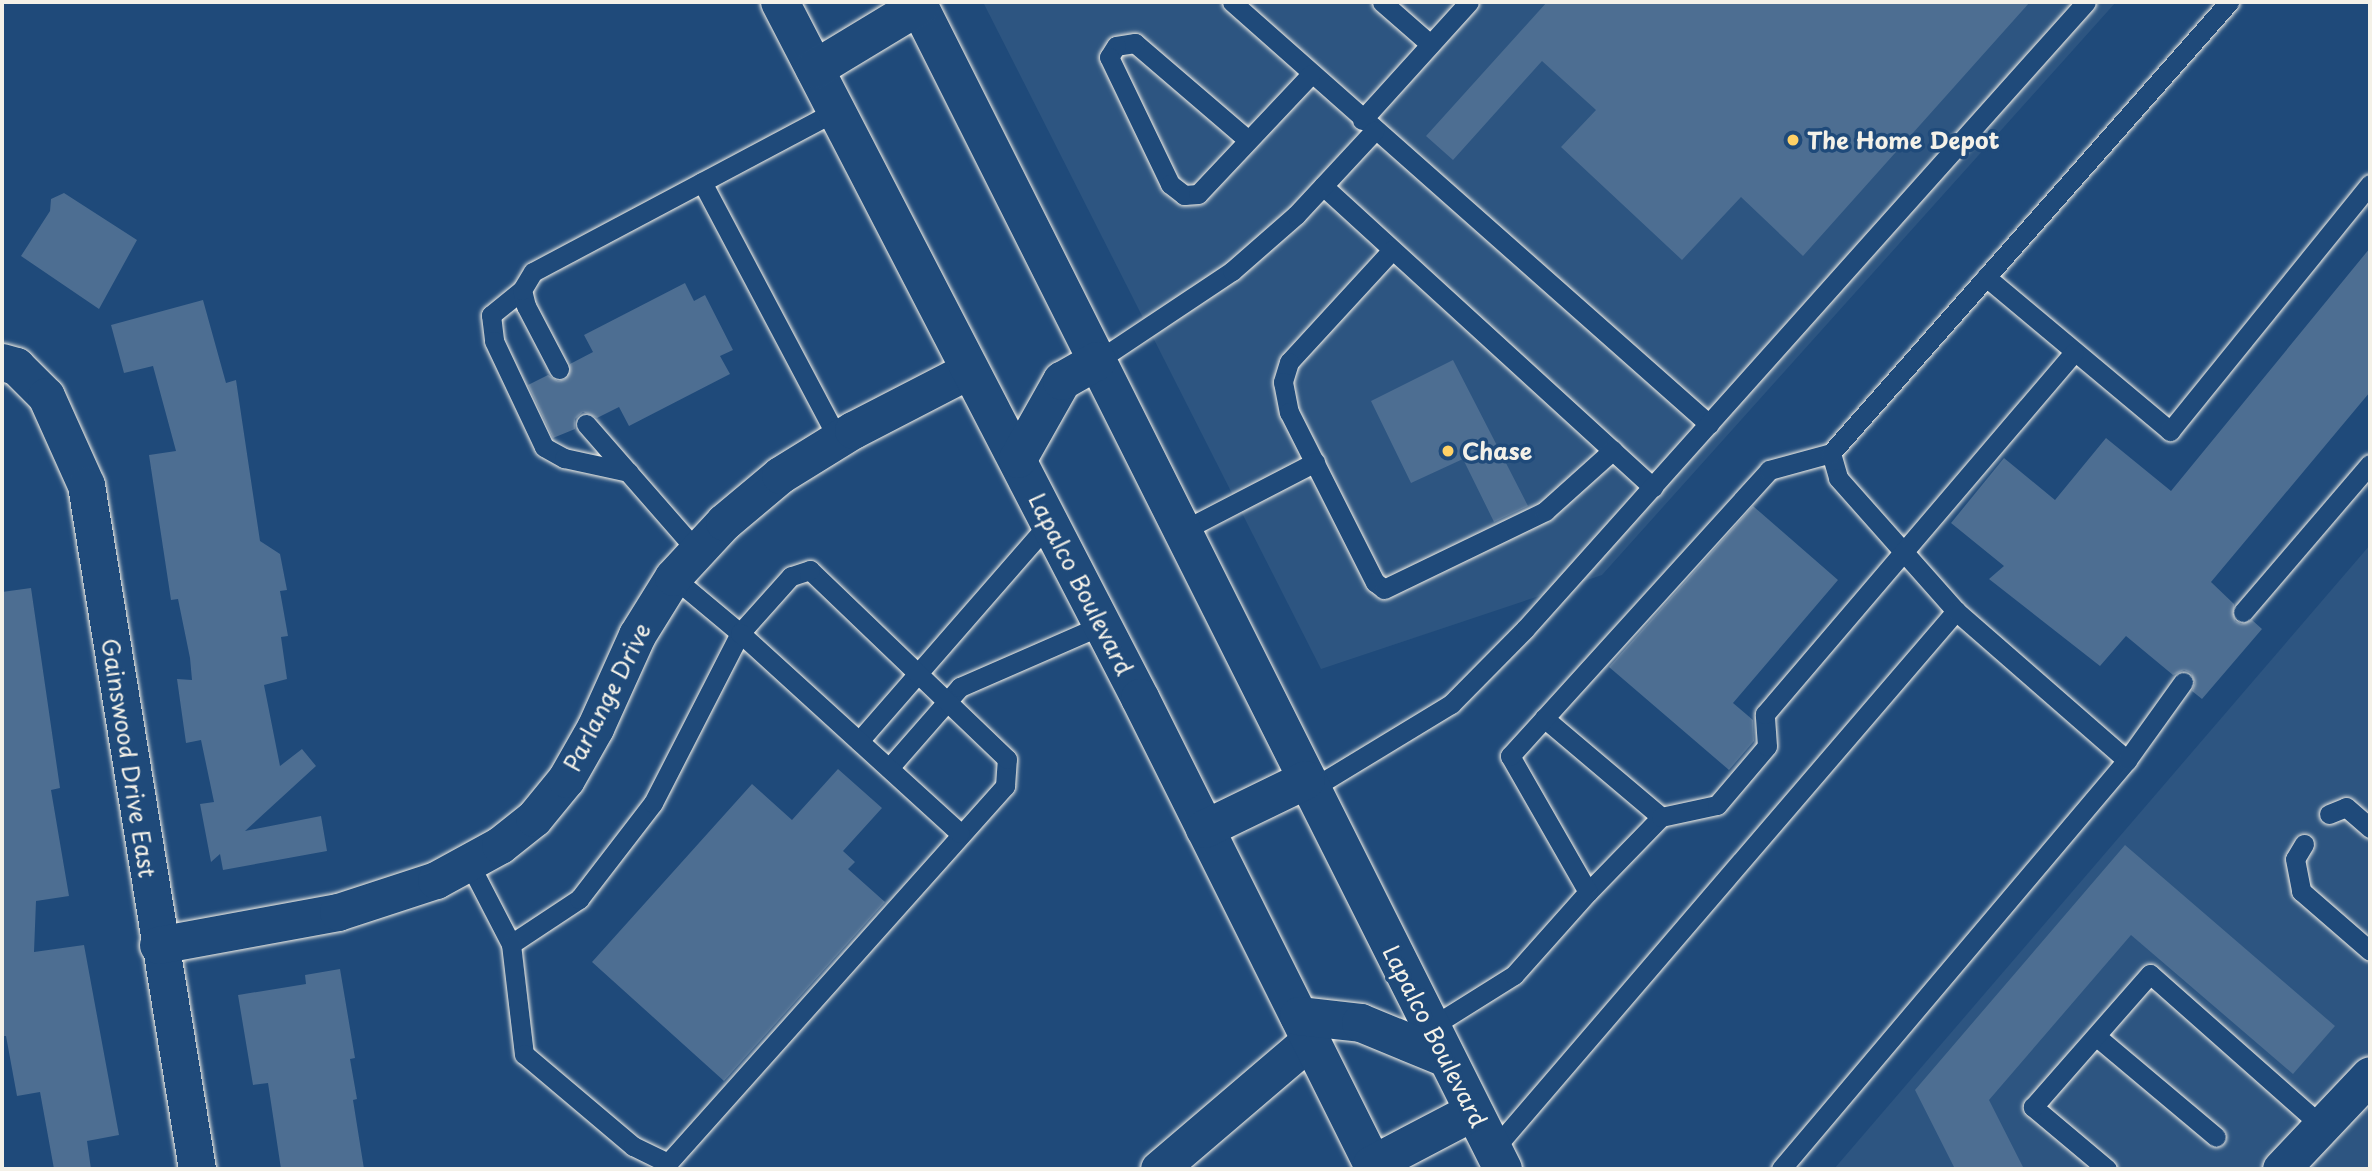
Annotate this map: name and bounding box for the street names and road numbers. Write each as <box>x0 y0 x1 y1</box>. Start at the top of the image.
street label: Lapalco Boulevard <box>1023 488 1139 680</box>
street label: Parlange Drive <box>558 618 656 776</box>
street label: Gainswood Drive East <box>96 636 162 880</box>
street label: Lapalco Boulevard <box>1377 940 1493 1132</box>

